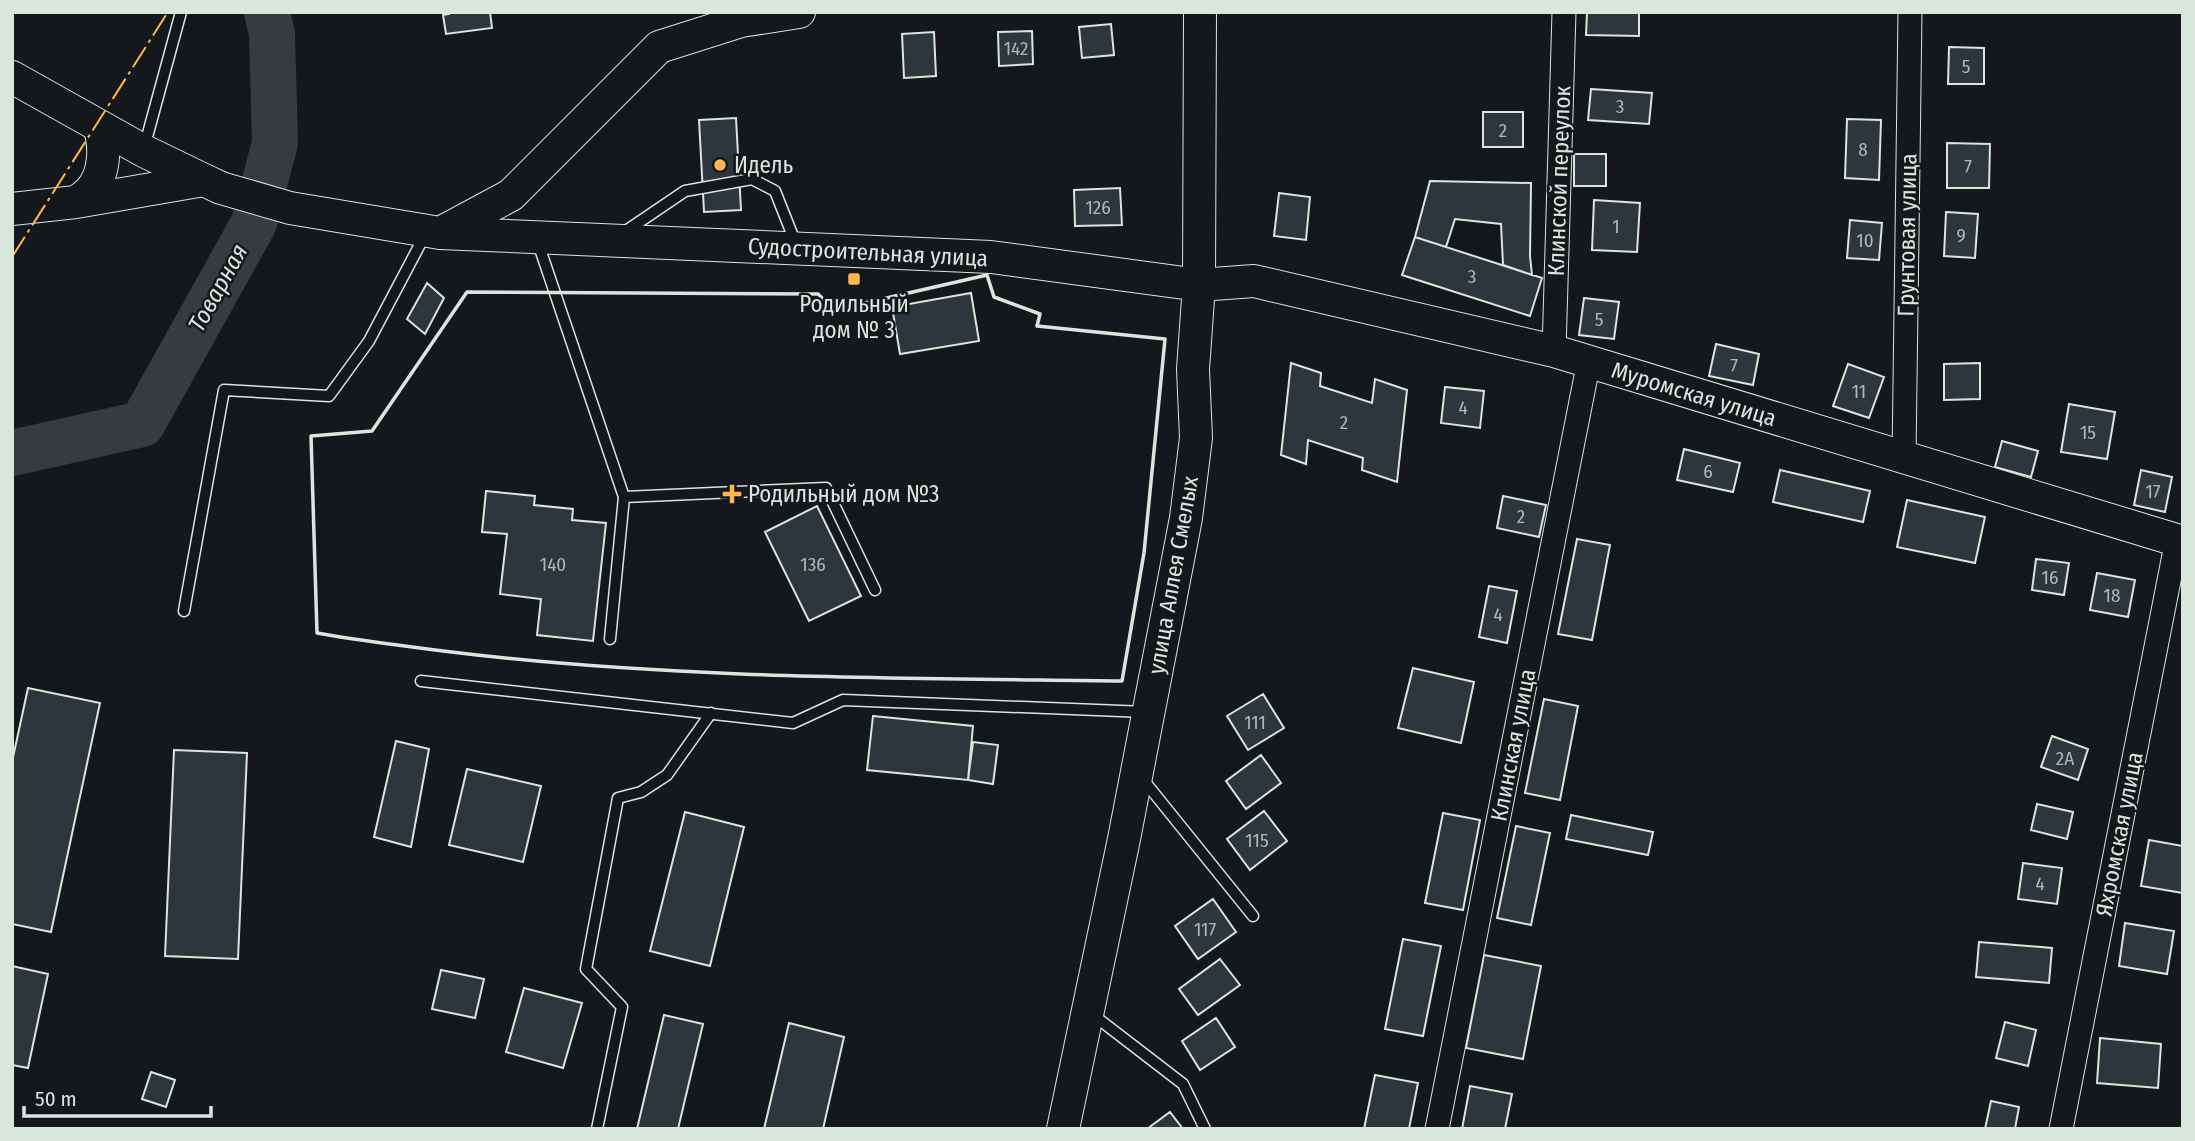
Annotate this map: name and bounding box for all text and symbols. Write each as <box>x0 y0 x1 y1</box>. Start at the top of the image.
house number: 142 <box>1004 37 1028 60</box>
house number: 5 <box>1962 55 1970 78</box>
street label: Клинской переулок <box>1542 85 1576 277</box>
house number: 3 <box>1616 95 1624 118</box>
house number: 2 <box>1499 119 1507 142</box>
house number: 8 <box>1858 138 1868 161</box>
place label: Идель <box>734 151 793 179</box>
street label: Грунтовая улица <box>1892 153 1922 317</box>
house number: 7 <box>1964 155 1972 178</box>
marker: Идель <box>712 157 728 173</box>
house number: 126 <box>1085 196 1111 219</box>
house number: 1 <box>1612 215 1620 238</box>
house number: 9 <box>1956 224 1966 247</box>
house number: 10 <box>1856 229 1874 252</box>
street label: Судостроительная улица <box>747 232 989 272</box>
water label: Товарная <box>182 239 254 337</box>
house number: 3 <box>1468 265 1476 288</box>
marker: Родильный дом № 3 <box>846 271 862 287</box>
place label: Родильный дом № 3 <box>799 290 909 344</box>
house number: 5 <box>1595 308 1603 331</box>
house number: 7 <box>1730 354 1738 377</box>
street label: Муромская улица <box>1608 356 1780 432</box>
house number: 11 <box>1852 380 1866 403</box>
house number: 4 <box>1458 396 1468 419</box>
house number: 2 <box>1340 411 1348 434</box>
house number: 15 <box>2080 421 2096 444</box>
house number: 6 <box>1703 460 1713 483</box>
street label: улица Аллея Смелых <box>1142 474 1204 676</box>
place label: Родильный дом №3 <box>748 480 939 508</box>
house number: 17 <box>2145 480 2161 503</box>
marker: Родильный дом №3 <box>722 484 742 504</box>
house number: 2 <box>1517 505 1525 528</box>
house number: 140 <box>540 553 566 576</box>
house number: 136 <box>800 553 826 576</box>
house number: 16 <box>2042 566 2058 589</box>
house number: 18 <box>2104 584 2120 607</box>
house number: 4 <box>1493 603 1503 626</box>
street label: Клинская улица <box>1484 666 1542 824</box>
house number: 111 <box>1244 711 1266 734</box>
house number: 2А <box>2056 747 2074 770</box>
street label: Яхромская улица <box>2089 749 2149 919</box>
house number: 115 <box>1245 829 1269 852</box>
house number: 4 <box>2035 872 2045 895</box>
house number: 117 <box>1194 918 1216 941</box>
scale bar <box>24 1074 212 1118</box>
text: 50 m <box>35 1086 77 1112</box>

